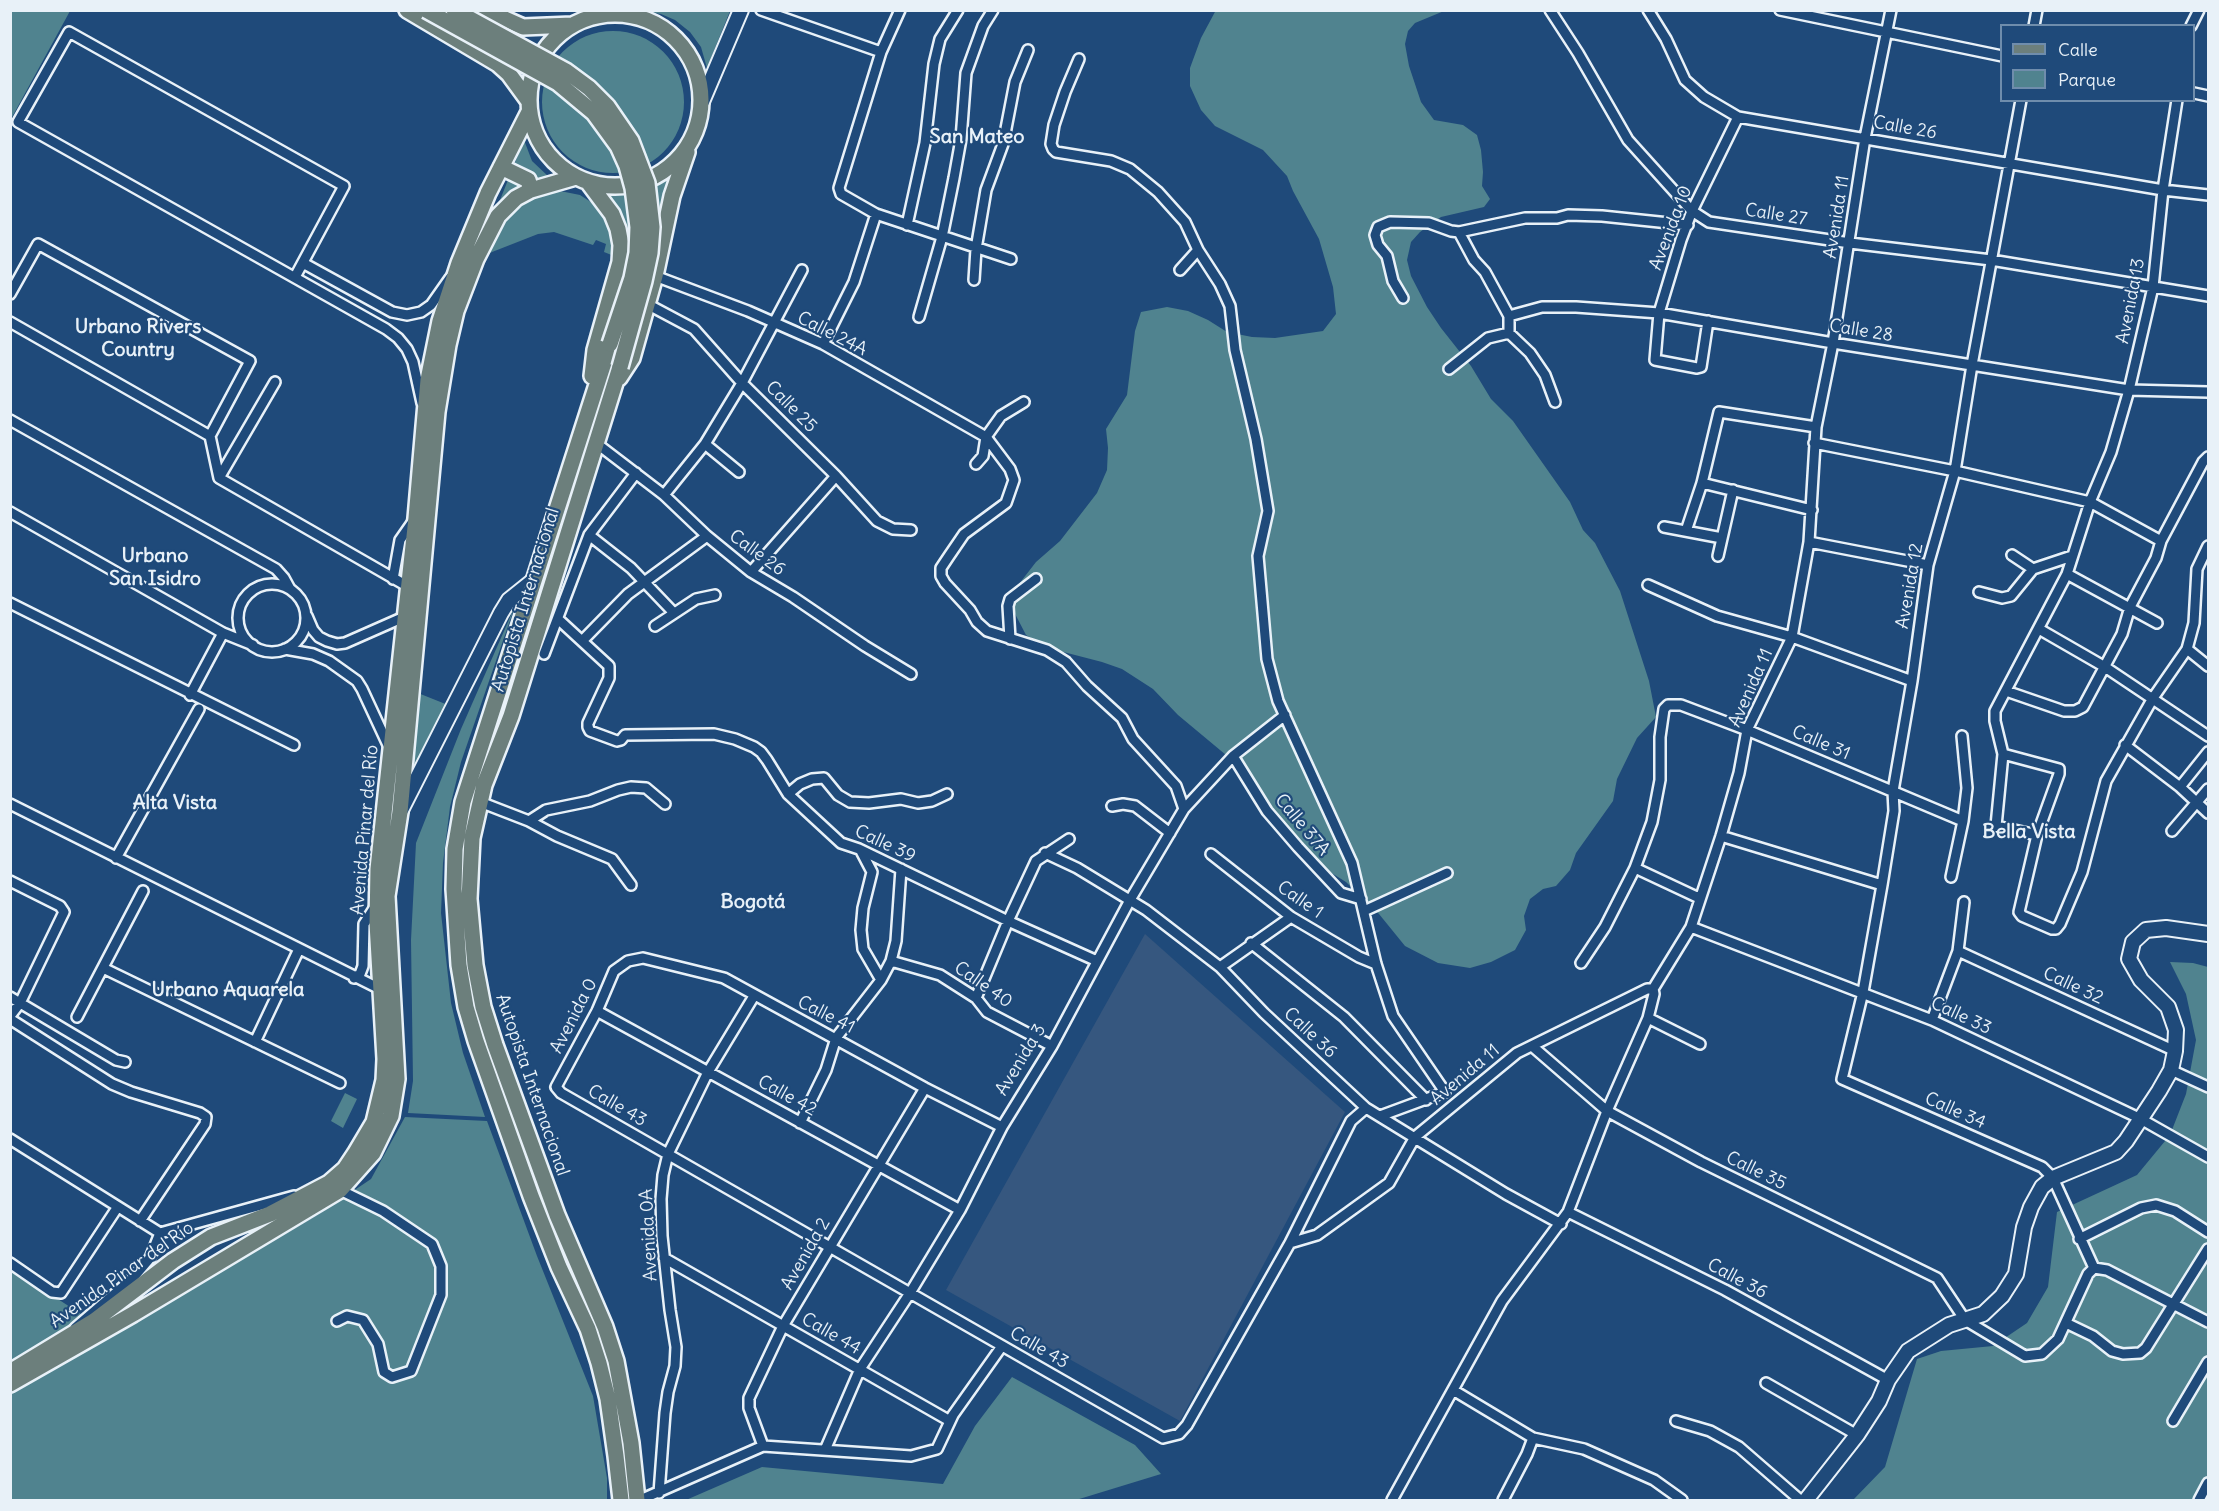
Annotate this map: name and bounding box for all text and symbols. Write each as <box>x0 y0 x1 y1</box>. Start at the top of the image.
legend <box>2000 24 2195 102</box>
text: Calle <box>2058 38 2098 61</box>
text: Parque <box>2058 68 2116 91</box>
street label: Calle 26 <box>1871 112 1939 144</box>
district label: San Mateo <box>930 125 1024 149</box>
street label: Avenida 11 <box>1820 174 1854 260</box>
street label: Avenida 10 <box>1645 183 1697 273</box>
street label: Calle 27 <box>1743 199 1809 231</box>
street label: Avenida 13 <box>2112 256 2150 346</box>
street label: Calle 24A <box>793 307 871 361</box>
district label: Urbano Rivers Country <box>75 315 201 362</box>
street label: Calle 28 <box>1828 315 1894 347</box>
street label: Calle 25 <box>761 377 821 437</box>
street label: Autopista Internacional <box>488 506 564 694</box>
street label: Calle 26 <box>725 525 789 581</box>
street label: Avenida 12 <box>1892 542 1928 630</box>
district label: Urbano San Isidro <box>109 544 201 591</box>
street label: Avenida 11 <box>1724 645 1778 731</box>
street label: Calle 31 <box>1789 721 1853 765</box>
street label: Avenida Pinar del Río <box>347 744 383 916</box>
street label: Calle 37A <box>1270 790 1334 860</box>
district label: Alta Vista <box>133 791 217 815</box>
district label: Bella Vista <box>1982 820 2076 844</box>
street label: Calle 39 <box>851 821 919 867</box>
street label: Calle 1 <box>1273 876 1327 924</box>
district label: Bogotá <box>721 890 785 914</box>
street label: Calle 40 <box>950 957 1016 1013</box>
street label: Calle 32 <box>2039 963 2107 1009</box>
street label: Avenida 0 <box>546 975 602 1057</box>
district label: Urbano Aquarela <box>152 978 304 1002</box>
street label: Autopista Internacional <box>491 991 573 1179</box>
street label: Calle 41 <box>794 991 858 1039</box>
street label: Calle 33 <box>1927 993 1995 1039</box>
street label: Calle 36 <box>1279 1003 1341 1063</box>
street label: Avenida 3 <box>991 1020 1051 1100</box>
street label: Avenida 11 <box>1426 1040 1504 1110</box>
street label: Calle 42 <box>754 1071 820 1121</box>
street label: Calle 43 <box>584 1080 650 1132</box>
street label: Calle 34 <box>1921 1088 1989 1134</box>
street label: Calle 35 <box>1722 1147 1790 1195</box>
street label: Avenida 0A <box>636 1188 662 1282</box>
street label: Avenida 2 <box>777 1214 835 1294</box>
street label: Avenida Pinar del Río <box>46 1217 198 1333</box>
street label: Calle 36 <box>1703 1254 1771 1304</box>
street label: Calle 44 <box>798 1308 864 1360</box>
street label: Calle 43 <box>1006 1322 1072 1374</box>

